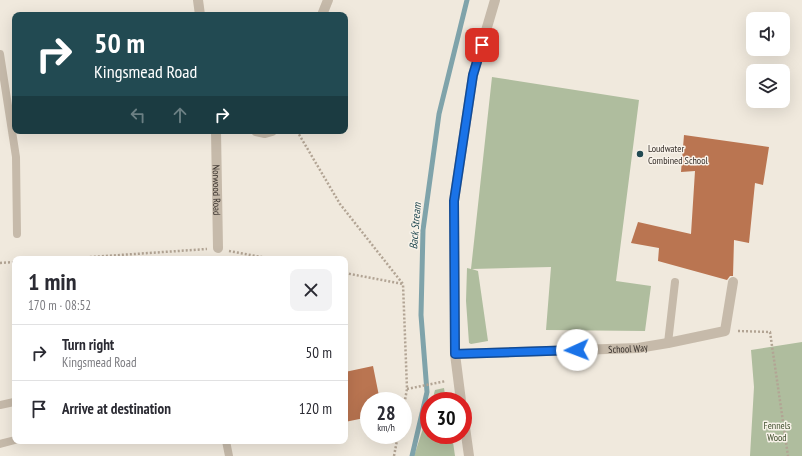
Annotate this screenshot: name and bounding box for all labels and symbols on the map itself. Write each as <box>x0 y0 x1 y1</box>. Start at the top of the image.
pin <box>465 28 499 62</box>
place label: Loudwater Combined School <box>648 142 708 167</box>
marker: Loudwater Combined School <box>635 149 645 159</box>
street label: Norwood Road <box>210 165 223 215</box>
water label: Back Stream <box>406 201 424 250</box>
position arrow <box>556 329 598 371</box>
street label: School Way <box>608 340 649 356</box>
speed limit sign: 30 <box>420 392 472 444</box>
park label: Fennels Wood <box>764 419 791 444</box>

